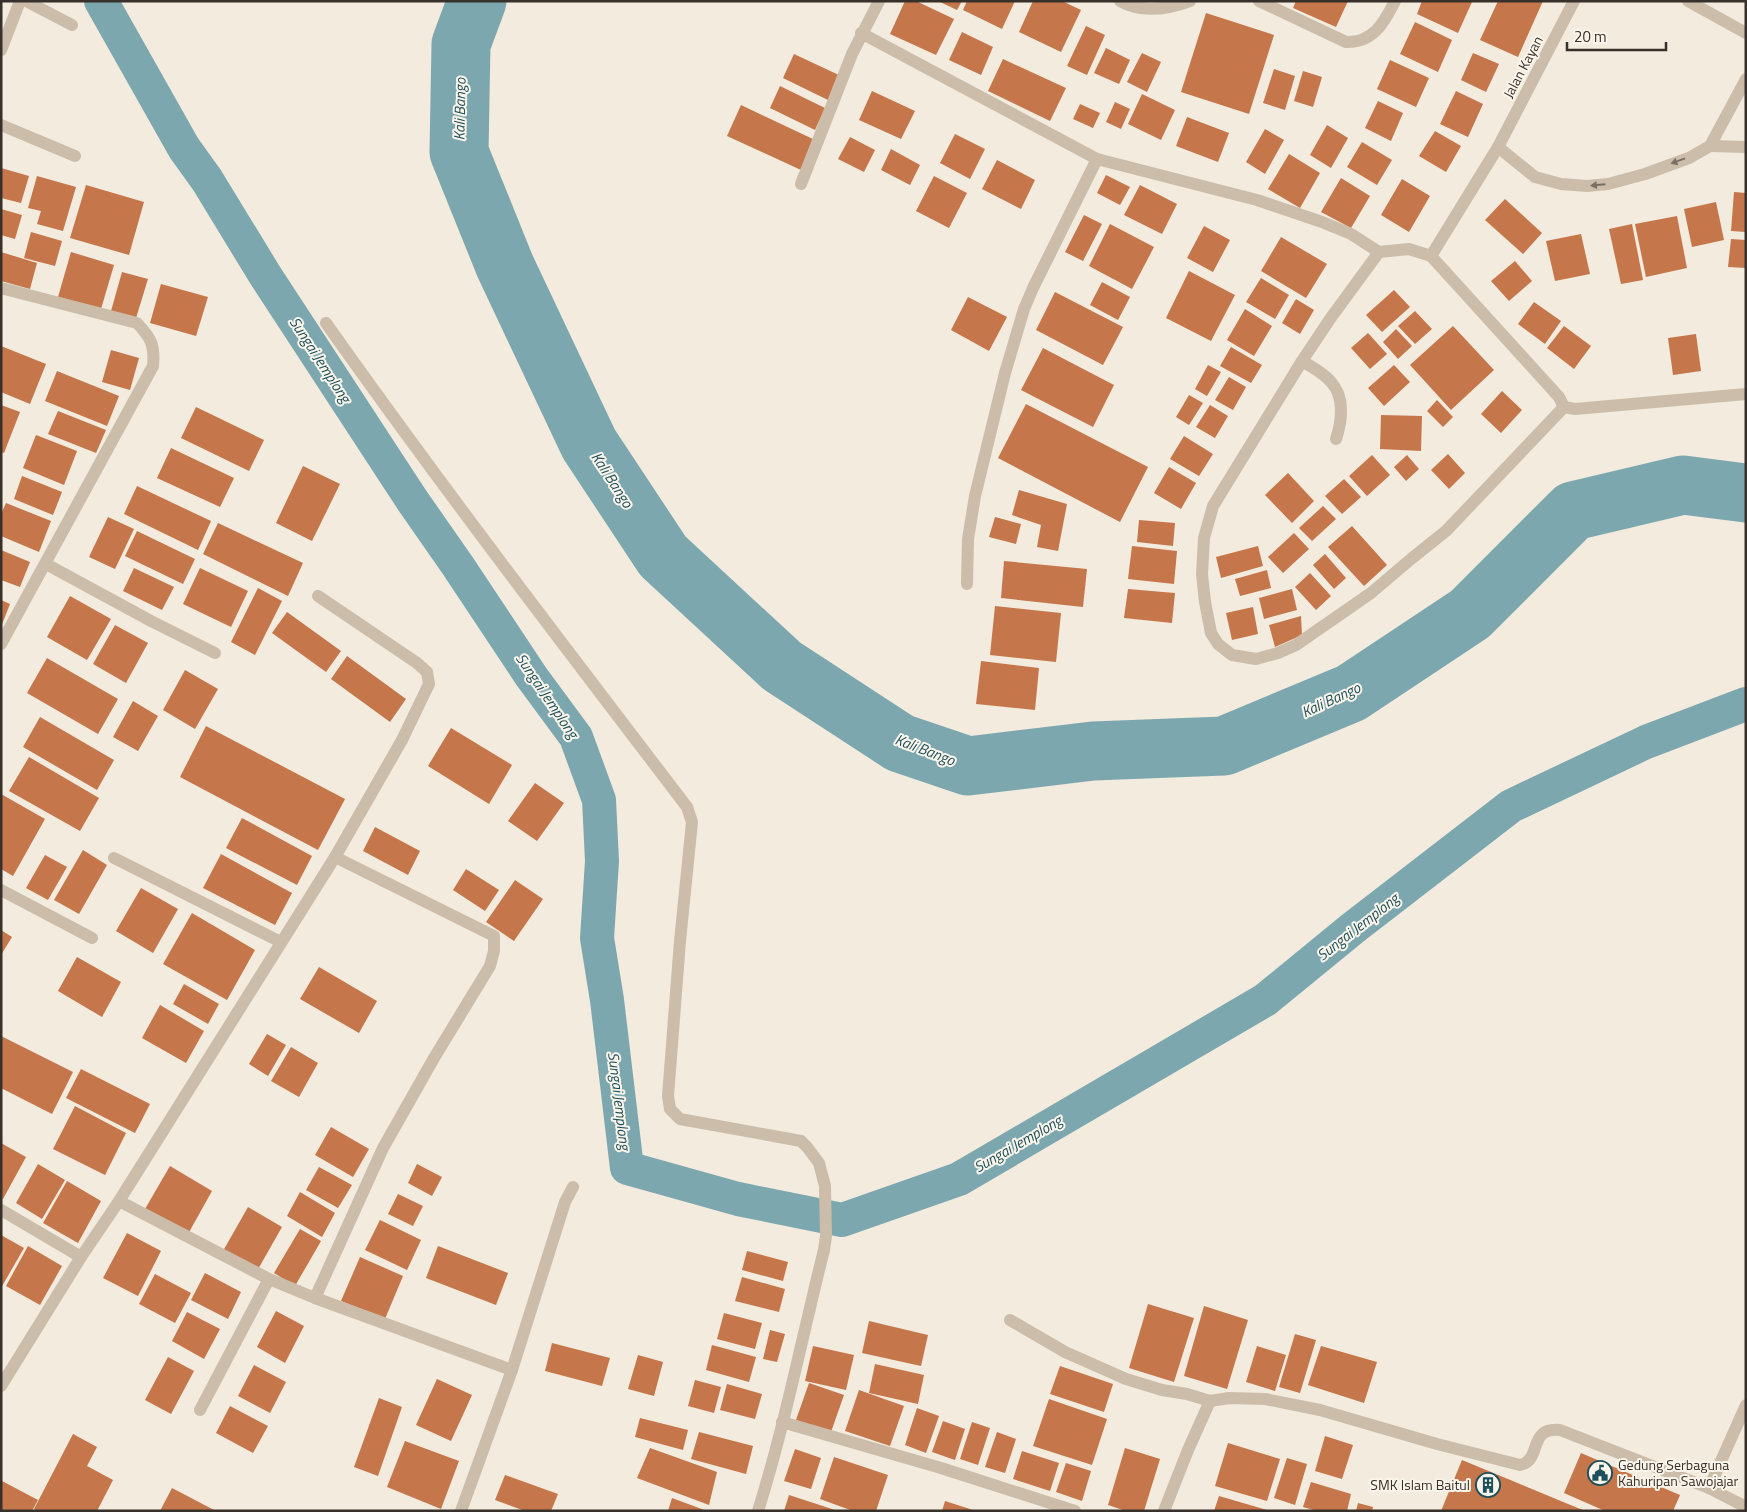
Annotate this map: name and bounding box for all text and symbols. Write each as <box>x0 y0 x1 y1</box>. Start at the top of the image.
scale bar <box>1567 20 1666 52</box>
text: 20 m <box>1574 25 1607 48</box>
street label: Jalan Kayan <box>1497 32 1548 102</box>
water label: Kali Bango <box>447 77 472 141</box>
one-way arrow <box>1671 158 1686 166</box>
one-way arrow <box>1590 182 1606 190</box>
water label: Sungai Jemplong <box>284 312 358 409</box>
water label: Kali Bango <box>586 447 639 513</box>
water label: Sungai Jemplong <box>510 648 586 745</box>
water label: Kali Bango <box>1298 676 1365 723</box>
water label: Kali Bango <box>892 728 959 772</box>
water label: Sungai Jemplong <box>1312 886 1405 966</box>
water label: Sungai Jemplong <box>602 1051 637 1153</box>
water label: Sungai Jemplong <box>969 1108 1068 1178</box>
place label: Gedung Serbaguna Kahuripan Sawojajar <box>1618 1454 1739 1491</box>
public building icon: Gedung Serbaguna Kahuripan Sawojajar <box>1587 1460 1613 1486</box>
building icon: SMK Islam Baitul <box>1475 1472 1501 1498</box>
place label: SMK Islam Baitul <box>1370 1474 1470 1495</box>

